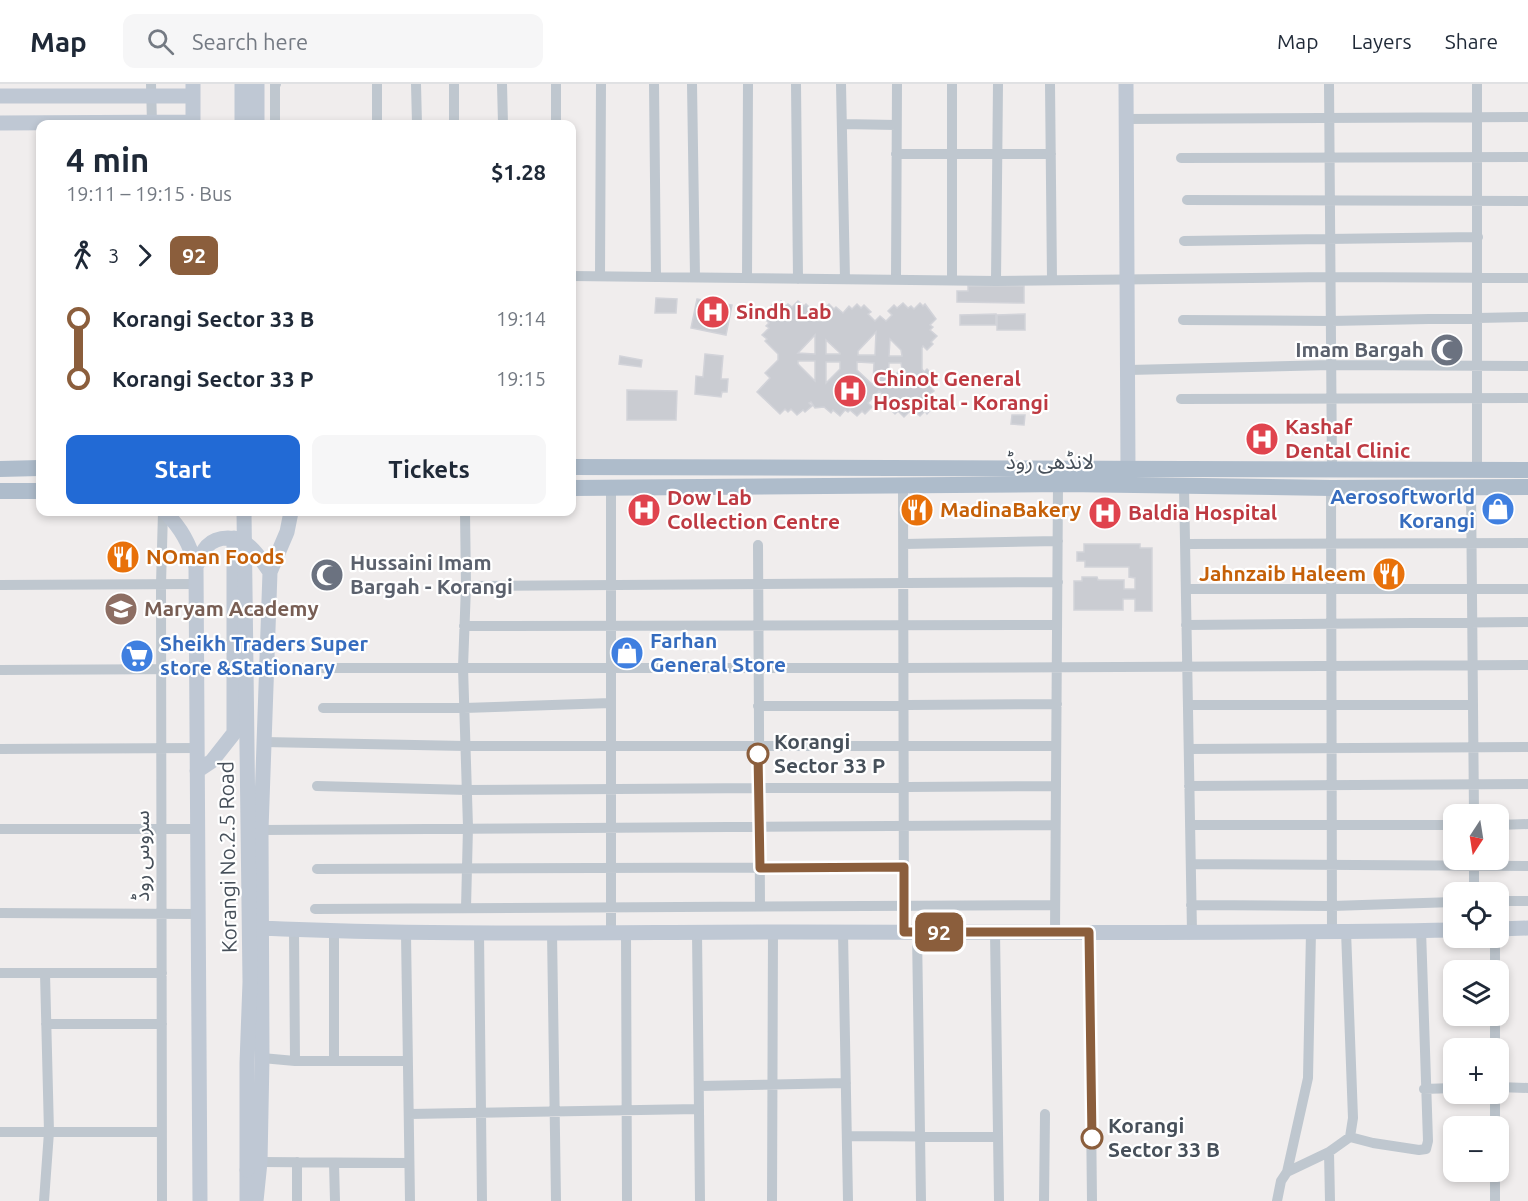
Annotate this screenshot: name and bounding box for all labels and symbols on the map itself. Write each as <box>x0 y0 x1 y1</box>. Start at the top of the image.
hospital icon: Sindh Lab <box>695 294 731 330</box>
place label: Sindh Lab <box>736 299 832 323</box>
mosque icon: Imam Bargah <box>1429 332 1465 368</box>
place label: Imam Bargah <box>1295 337 1424 361</box>
place label: Chinot General Hospital - Korangi <box>873 366 1049 414</box>
hospital icon: Chinot General Hospital - Korangi <box>832 373 868 409</box>
place label: Kashaf Dental Clinic <box>1285 414 1410 462</box>
hospital icon: Kashaf Dental Clinic <box>1244 421 1280 457</box>
street label: لانڈھی روڈ <box>1006 449 1094 474</box>
place label: Aerosoftworld Korangi <box>1330 484 1475 532</box>
place label: Dow Lab Collection Centre <box>667 485 840 533</box>
shop icon: Aerosoftworld Korangi <box>1480 491 1516 527</box>
hospital icon: Dow Lab Collection Centre <box>626 492 662 528</box>
restaurant icon: MadinaBakery <box>899 492 935 528</box>
hospital icon: Baldia Hospital <box>1087 495 1123 531</box>
place label: MadinaBakery <box>940 497 1081 521</box>
place label: Baldia Hospital <box>1128 500 1277 524</box>
restaurant icon: NOman Foods <box>105 539 141 575</box>
place label: NOman Foods <box>146 544 284 568</box>
place label: Hussaini Imam Bargah - Korangi <box>350 550 513 598</box>
restaurant icon: Jahnzaib Haleem <box>1371 556 1407 592</box>
mosque icon: Hussaini Imam Bargah - Korangi <box>309 557 345 593</box>
place label: Jahnzaib Haleem <box>1199 561 1366 585</box>
school or university icon: Maryam Academy <box>103 591 139 627</box>
place label: Maryam Academy <box>144 596 319 620</box>
place label: Farhan General Store <box>650 628 786 676</box>
place label: Sheikh Traders Super store &Stationary <box>160 631 368 679</box>
shop icon: Farhan General Store <box>609 635 645 671</box>
supermarket icon: Sheikh Traders Super store &Stationary <box>119 638 155 674</box>
place label: Korangi Sector 33 P <box>774 729 885 777</box>
marker: Korangi Sector 33 P <box>747 743 769 765</box>
street label: Korangi No.2.5 Road <box>213 761 241 953</box>
north arrow <box>1443 804 1509 870</box>
street label: سروس روڈ <box>129 810 154 902</box>
line badge: 92 <box>912 912 966 952</box>
place label: Korangi Sector 33 B <box>1108 1113 1220 1161</box>
marker: Korangi Sector 33 B <box>1081 1127 1103 1149</box>

